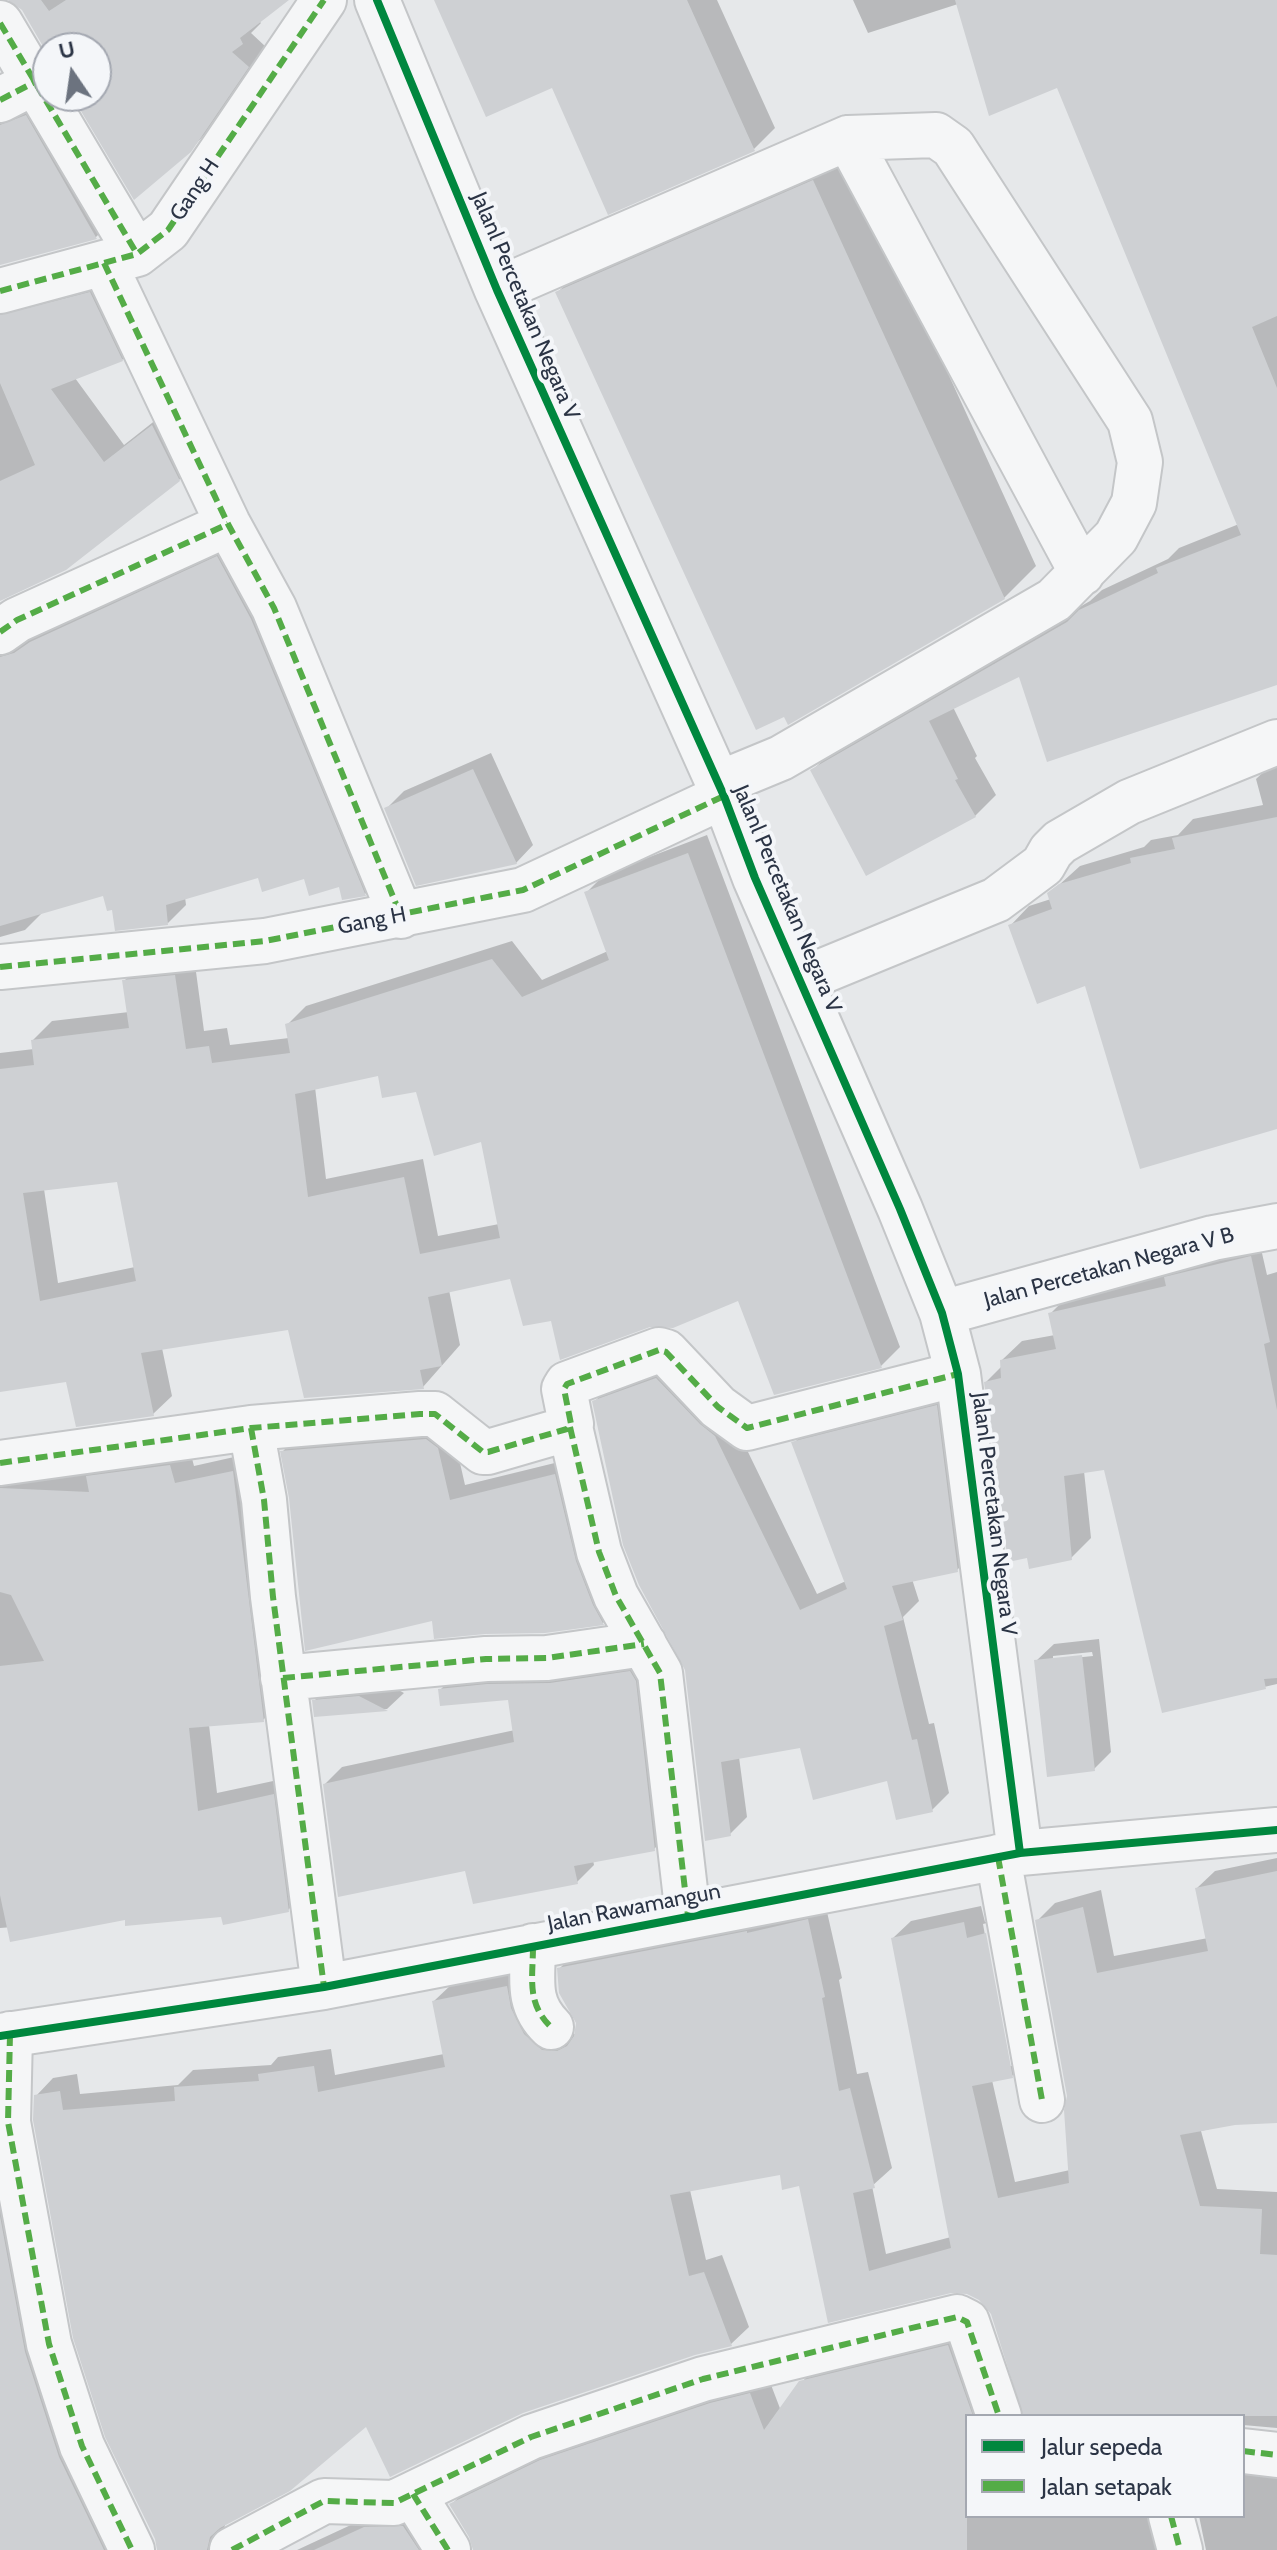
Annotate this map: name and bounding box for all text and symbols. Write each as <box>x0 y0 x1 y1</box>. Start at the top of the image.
north arrow <box>32 32 112 112</box>
text: U <box>56 35 78 65</box>
street label: Gang H <box>165 154 225 226</box>
street label: Jalanl Percetakan Negara V <box>465 188 585 424</box>
street label: Jalanl Percetakan Negara V <box>727 781 847 1017</box>
street label: Gang H <box>336 901 408 941</box>
street label: Jalan Percetakan Negara V B <box>981 1222 1237 1314</box>
street label: Jalanl Percetakan Negara V <box>966 1391 1022 1637</box>
street label: Jalan Rawamangun <box>545 1878 723 1938</box>
legend <box>965 2414 1245 2518</box>
text: Jalur sepeda <box>1041 2432 1162 2461</box>
text: Jalan setapak <box>1041 2472 1172 2501</box>

